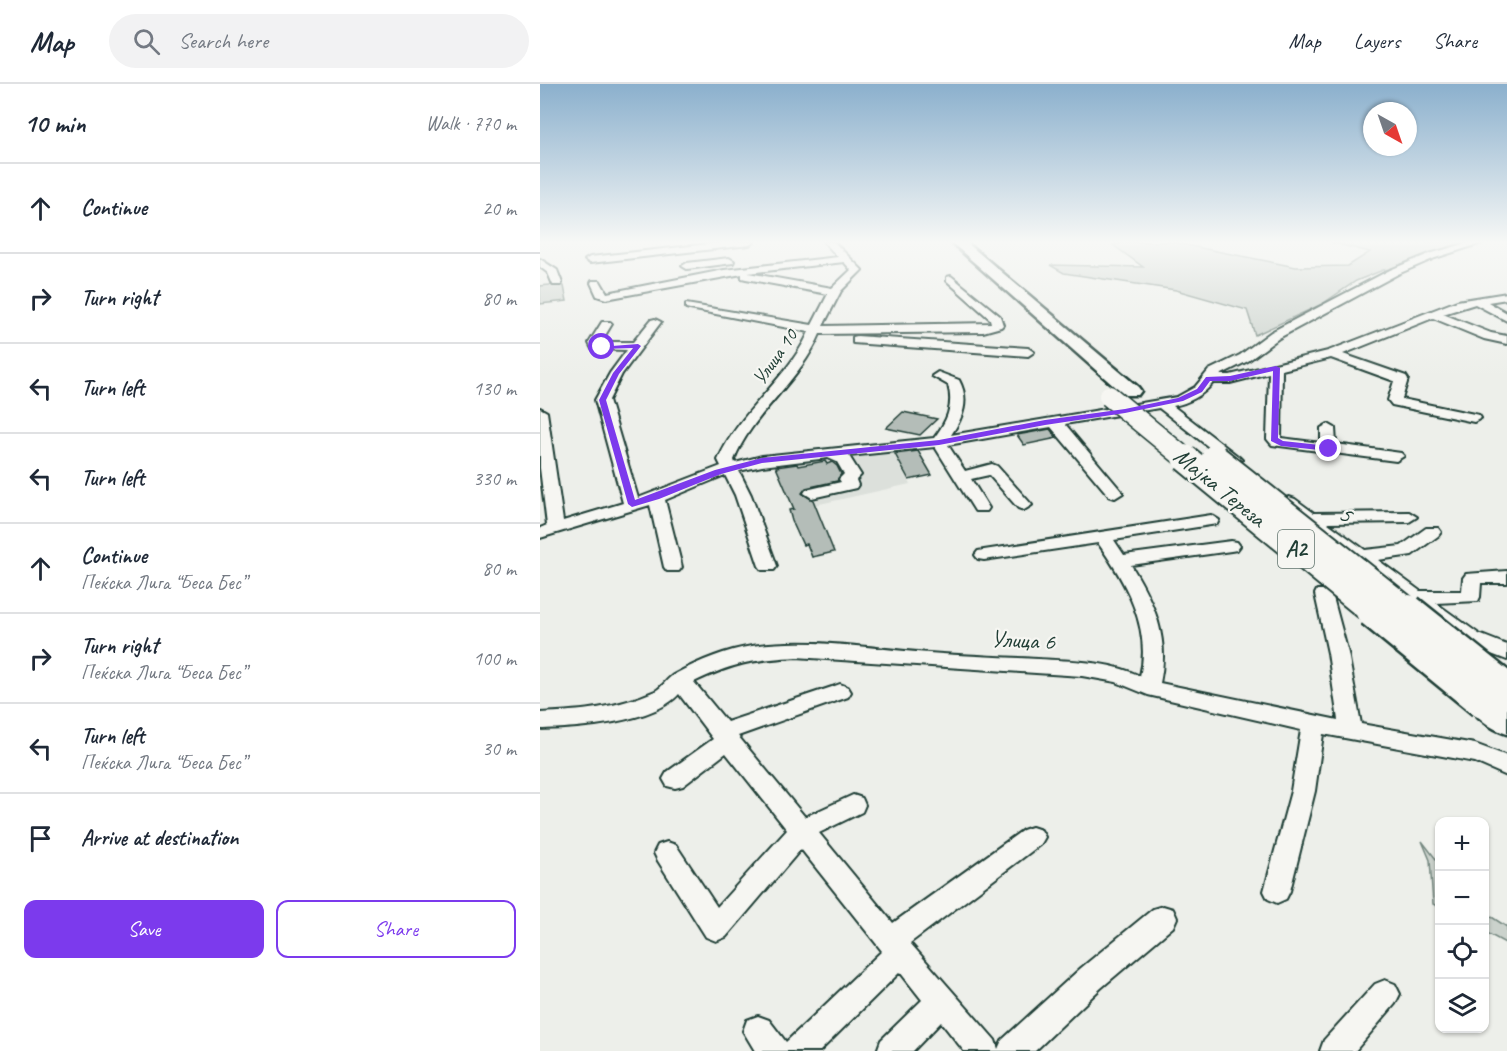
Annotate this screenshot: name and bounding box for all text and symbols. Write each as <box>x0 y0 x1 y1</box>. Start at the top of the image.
search box <box>109 14 529 68</box>
text: Map <box>30 24 73 59</box>
icon: search <box>130 25 163 58</box>
text: Search here <box>178 27 268 55</box>
text: Map <box>1288 28 1321 54</box>
text: Layers <box>1354 28 1400 54</box>
text: Share <box>1433 28 1477 54</box>
north arrow <box>1363 102 1417 156</box>
text: 10 min <box>24 107 86 140</box>
text: Walk · 770 m <box>426 111 516 136</box>
icon: ahead <box>24 192 57 225</box>
text: Continue <box>81 194 147 222</box>
text: 20 m <box>482 196 516 221</box>
icon: right <box>24 282 57 315</box>
text: Turn right <box>81 284 158 312</box>
text: 80 m <box>482 286 516 311</box>
street label: Улица 10 <box>747 323 804 390</box>
route start <box>588 333 614 359</box>
icon: left <box>24 372 57 405</box>
text: Turn left <box>81 374 145 402</box>
text: 130 m <box>473 376 516 401</box>
route end <box>1315 435 1341 461</box>
street label: Мајка Тереза <box>1168 441 1273 534</box>
icon: left <box>24 462 57 495</box>
text: Turn left <box>81 464 145 492</box>
text: 330 m <box>473 466 516 491</box>
street label: 5 <box>1333 499 1360 530</box>
road number: A2 <box>1278 530 1314 568</box>
text: Continue <box>81 542 147 570</box>
icon: ahead <box>24 552 57 585</box>
text: 80 m <box>482 556 516 581</box>
text: Пеќска Лига “Беса Бес” <box>81 570 246 595</box>
street label: Улица 6 <box>990 623 1057 657</box>
text: Turn right <box>81 632 158 660</box>
icon: right <box>24 642 57 675</box>
text: 100 m <box>473 646 516 671</box>
text: Пеќска Лига “Беса Бес” <box>81 660 246 685</box>
text: Turn left <box>81 722 145 750</box>
icon: left <box>24 732 57 765</box>
text: 30 m <box>482 736 516 761</box>
text: Пеќска Лига “Беса Бес” <box>81 750 246 775</box>
map controls <box>1435 817 1489 1033</box>
button: + <box>1435 817 1489 871</box>
icon: arrive <box>24 822 57 855</box>
text: Arrive at destination <box>81 824 238 852</box>
button: − <box>1435 871 1489 925</box>
button: Save <box>24 900 264 958</box>
button: Share <box>276 900 516 958</box>
button: locate <box>1435 925 1489 979</box>
button: layers <box>1435 979 1489 1033</box>

